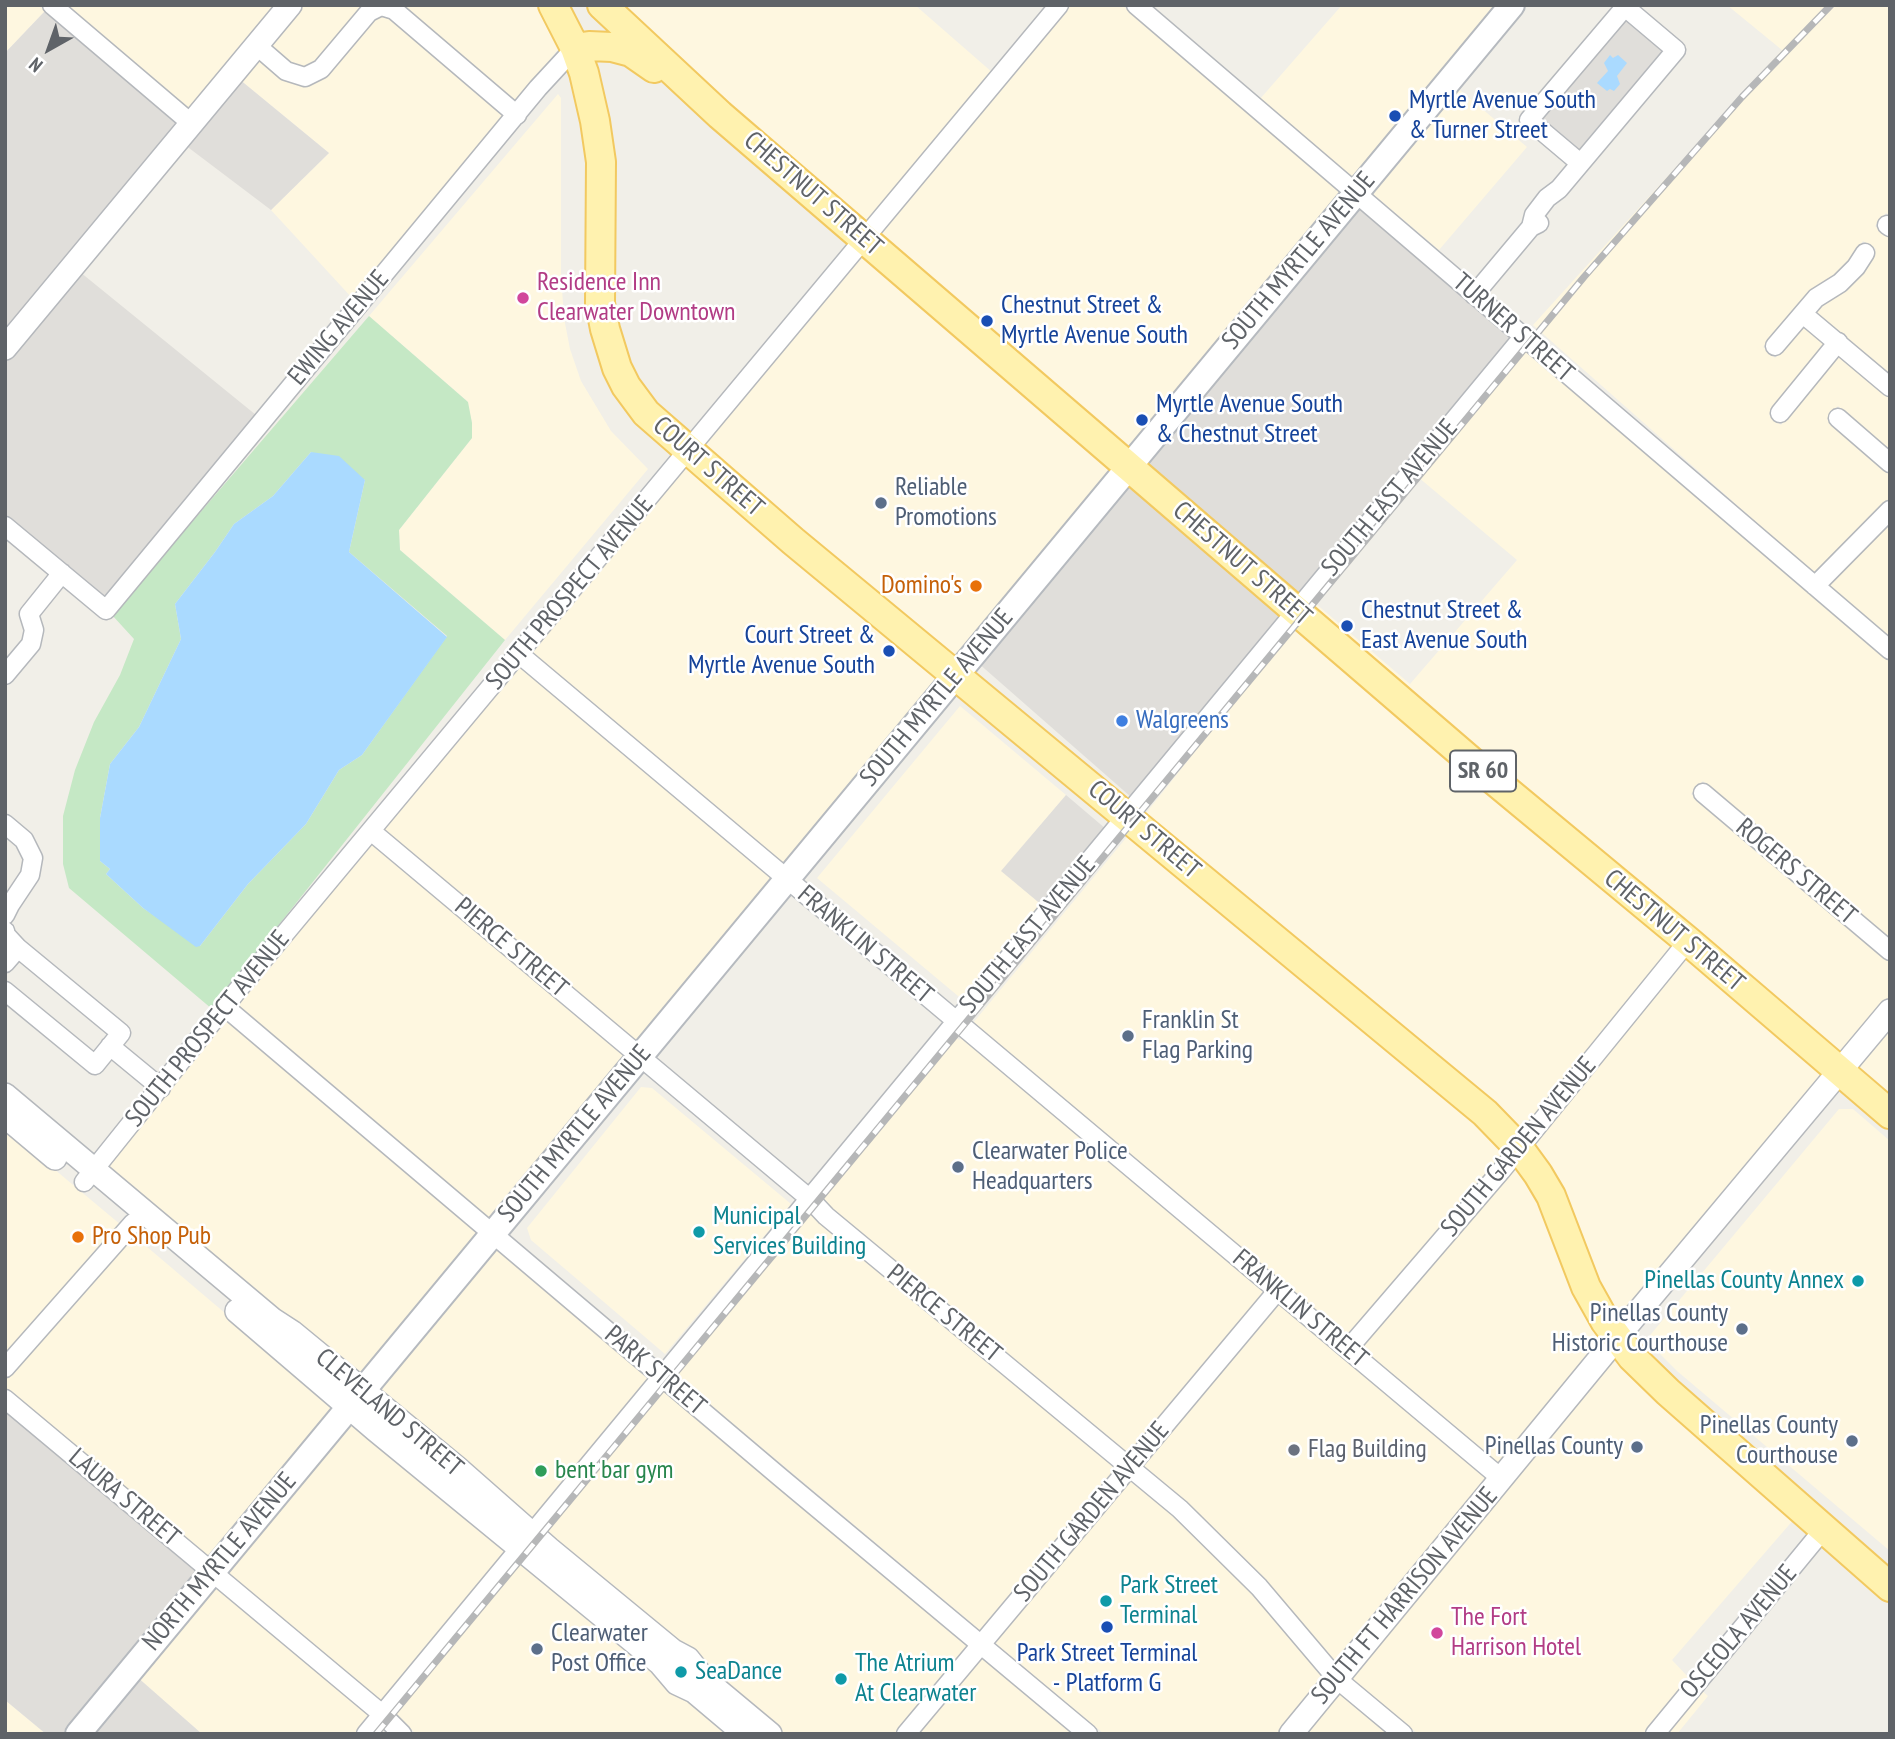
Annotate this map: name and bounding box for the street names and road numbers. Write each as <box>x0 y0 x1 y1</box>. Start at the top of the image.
street label: CHESTNUT STREET <box>737 125 889 263</box>
street label: SOUTH MYRTLE AVENUE <box>1216 166 1382 356</box>
street label: EWING AVENUE <box>282 264 396 392</box>
street label: TURNER STREET <box>1446 267 1580 389</box>
street label: COURT STREET <box>646 410 770 524</box>
street label: SOUTH EAST AVENUE <box>1315 413 1465 583</box>
street label: SOUTH PROSPECT AVENUE <box>480 490 660 696</box>
street label: CHESTNUT STREET <box>1166 495 1318 633</box>
street label: SOUTH MYRTLE AVENUE <box>854 603 1020 793</box>
road number: SR 60 <box>1450 750 1516 792</box>
street label: COURT STREET <box>1082 774 1206 886</box>
street label: ROGERS STREET <box>1729 812 1863 932</box>
street label: SOUTH EAST AVENUE <box>953 850 1103 1020</box>
street label: CHESTNUT STREET <box>1597 863 1751 999</box>
street label: FRANKLIN STREET <box>791 879 939 1011</box>
street label: PIERCE STREET <box>448 892 574 1004</box>
street label: SOUTH PROSPECT AVENUE <box>119 925 297 1133</box>
street label: SOUTH MYRTLE AVENUE <box>492 1039 658 1229</box>
street label: SOUTH GARDEN AVENUE <box>1435 1051 1603 1243</box>
street label: FRANKLIN STREET <box>1226 1243 1374 1375</box>
street label: PIERCE STREET <box>880 1258 1008 1370</box>
street label: PARK STREET <box>598 1320 712 1422</box>
street label: CLEVELAND STREET <box>309 1342 469 1484</box>
street label: SOUTH GARDEN AVENUE <box>1008 1416 1176 1608</box>
street label: LAURA STREET <box>62 1442 186 1554</box>
street label: NORTH MYRTLE AVENUE <box>137 1467 303 1657</box>
street label: SOUTH FT HARRISON AVENUE <box>1305 1481 1505 1711</box>
street label: OSCEOLA AVENUE <box>1674 1559 1804 1705</box>

